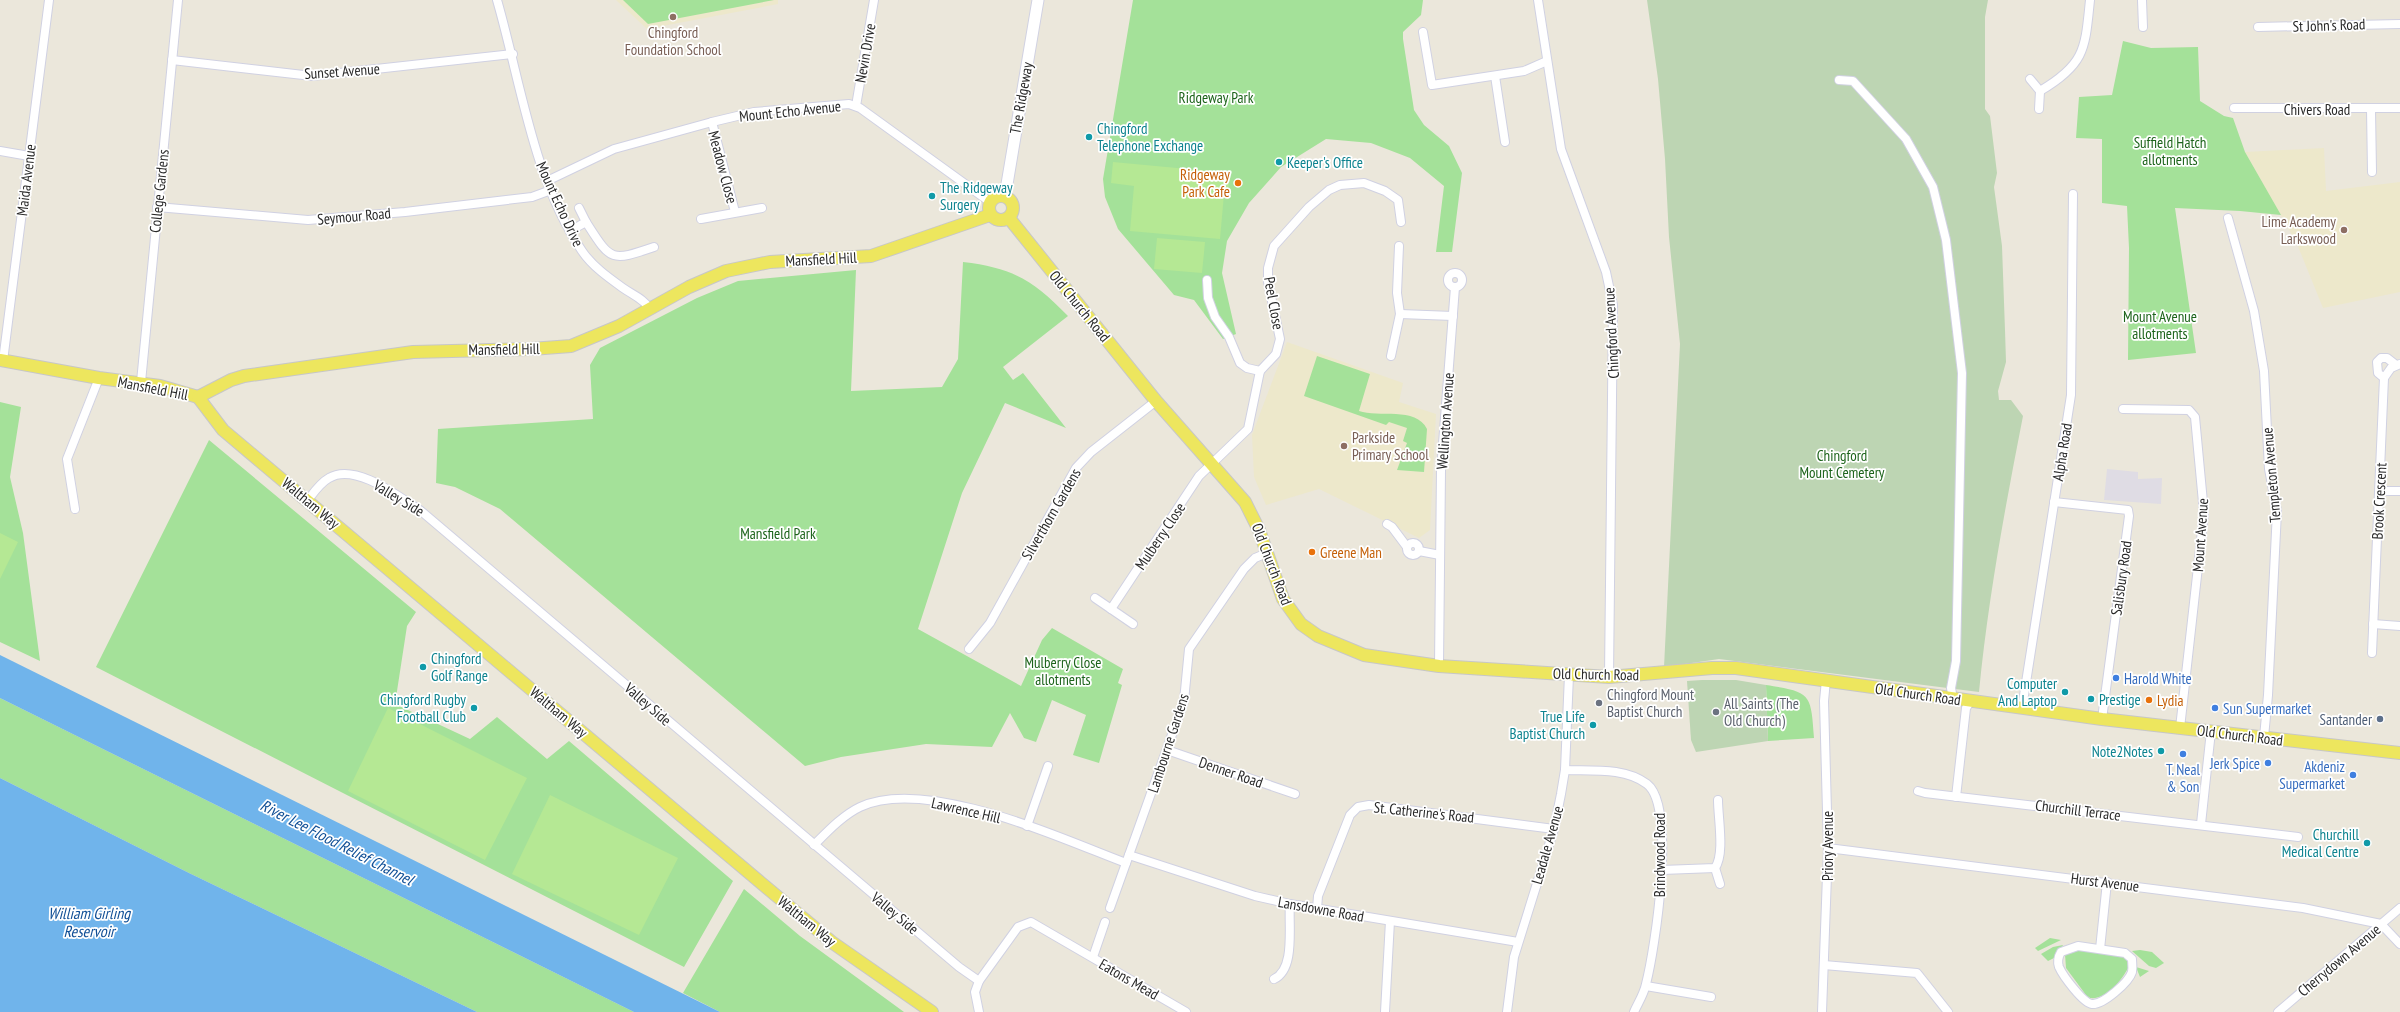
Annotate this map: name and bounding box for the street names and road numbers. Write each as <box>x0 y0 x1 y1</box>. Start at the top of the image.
street label: St John's Road <box>2292 14 2366 36</box>
street label: Nevin Drive <box>850 22 880 84</box>
street label: Sunset Avenue <box>304 59 380 83</box>
street label: The Ridgeway <box>1005 60 1037 135</box>
street label: Mount Echo Avenue <box>738 96 842 126</box>
street label: Chivers Road <box>2284 100 2350 119</box>
street label: Meadow Close <box>704 129 742 205</box>
street label: Maida Avenue <box>12 143 40 217</box>
street label: College Gardens <box>145 148 173 234</box>
street label: Mount Echo Drive <box>532 158 588 250</box>
street label: Seymour Road <box>316 203 392 229</box>
street label: Mansfield Hill <box>785 248 858 270</box>
street label: Old Church Road <box>1045 267 1115 345</box>
street label: Peel Close <box>1260 275 1288 331</box>
street label: Chingford Avenue <box>1599 287 1623 379</box>
street label: Mansfield Hill <box>468 339 540 359</box>
street label: Mansfield Hill <box>116 372 190 404</box>
street label: Wellington Avenue <box>1432 372 1458 470</box>
street label: Alpha Road <box>2048 422 2076 482</box>
street label: Templeton Avenue <box>2257 427 2285 523</box>
street label: Brook Crescent <box>2368 462 2390 540</box>
street label: Silverthorn Gardens <box>1017 465 1085 563</box>
street label: Waltham Way <box>278 473 344 533</box>
street label: Valley Side <box>369 475 428 521</box>
street label: Mount Avenue <box>2188 497 2212 573</box>
street label: Mulberry Close <box>1131 499 1189 573</box>
street label: Old Church Road <box>1248 520 1296 608</box>
street label: Salisbury Road <box>2106 539 2136 617</box>
street label: Old Church Road <box>1553 664 1639 684</box>
street label: Valley Side <box>620 678 675 730</box>
street label: Old Church Road <box>1874 679 1962 709</box>
street label: Waltham Way <box>526 682 592 742</box>
street label: Lambourne Gardens <box>1143 691 1193 795</box>
street label: Old Church Road <box>2196 720 2284 750</box>
street label: Denner Road <box>1197 752 1265 792</box>
street label: Lawrence Hill <box>930 793 1003 827</box>
street label: Churchill Terrace <box>2034 795 2122 825</box>
street label: St. Catherine's Road <box>1373 797 1475 827</box>
street label: Leadale Avenue <box>1527 804 1567 886</box>
street label: Priory Avenue <box>1818 811 1837 881</box>
street label: Brindwood Road <box>1650 813 1669 897</box>
street label: Hurst Avenue <box>2070 868 2140 896</box>
street label: Valley Side <box>867 887 923 938</box>
street label: Waltham Way <box>774 892 840 951</box>
street label: Lansdowne Road <box>1277 892 1365 926</box>
street label: Cherrydown Avenue <box>2294 920 2384 1000</box>
street label: Eatons Mead <box>1096 954 1162 1004</box>

